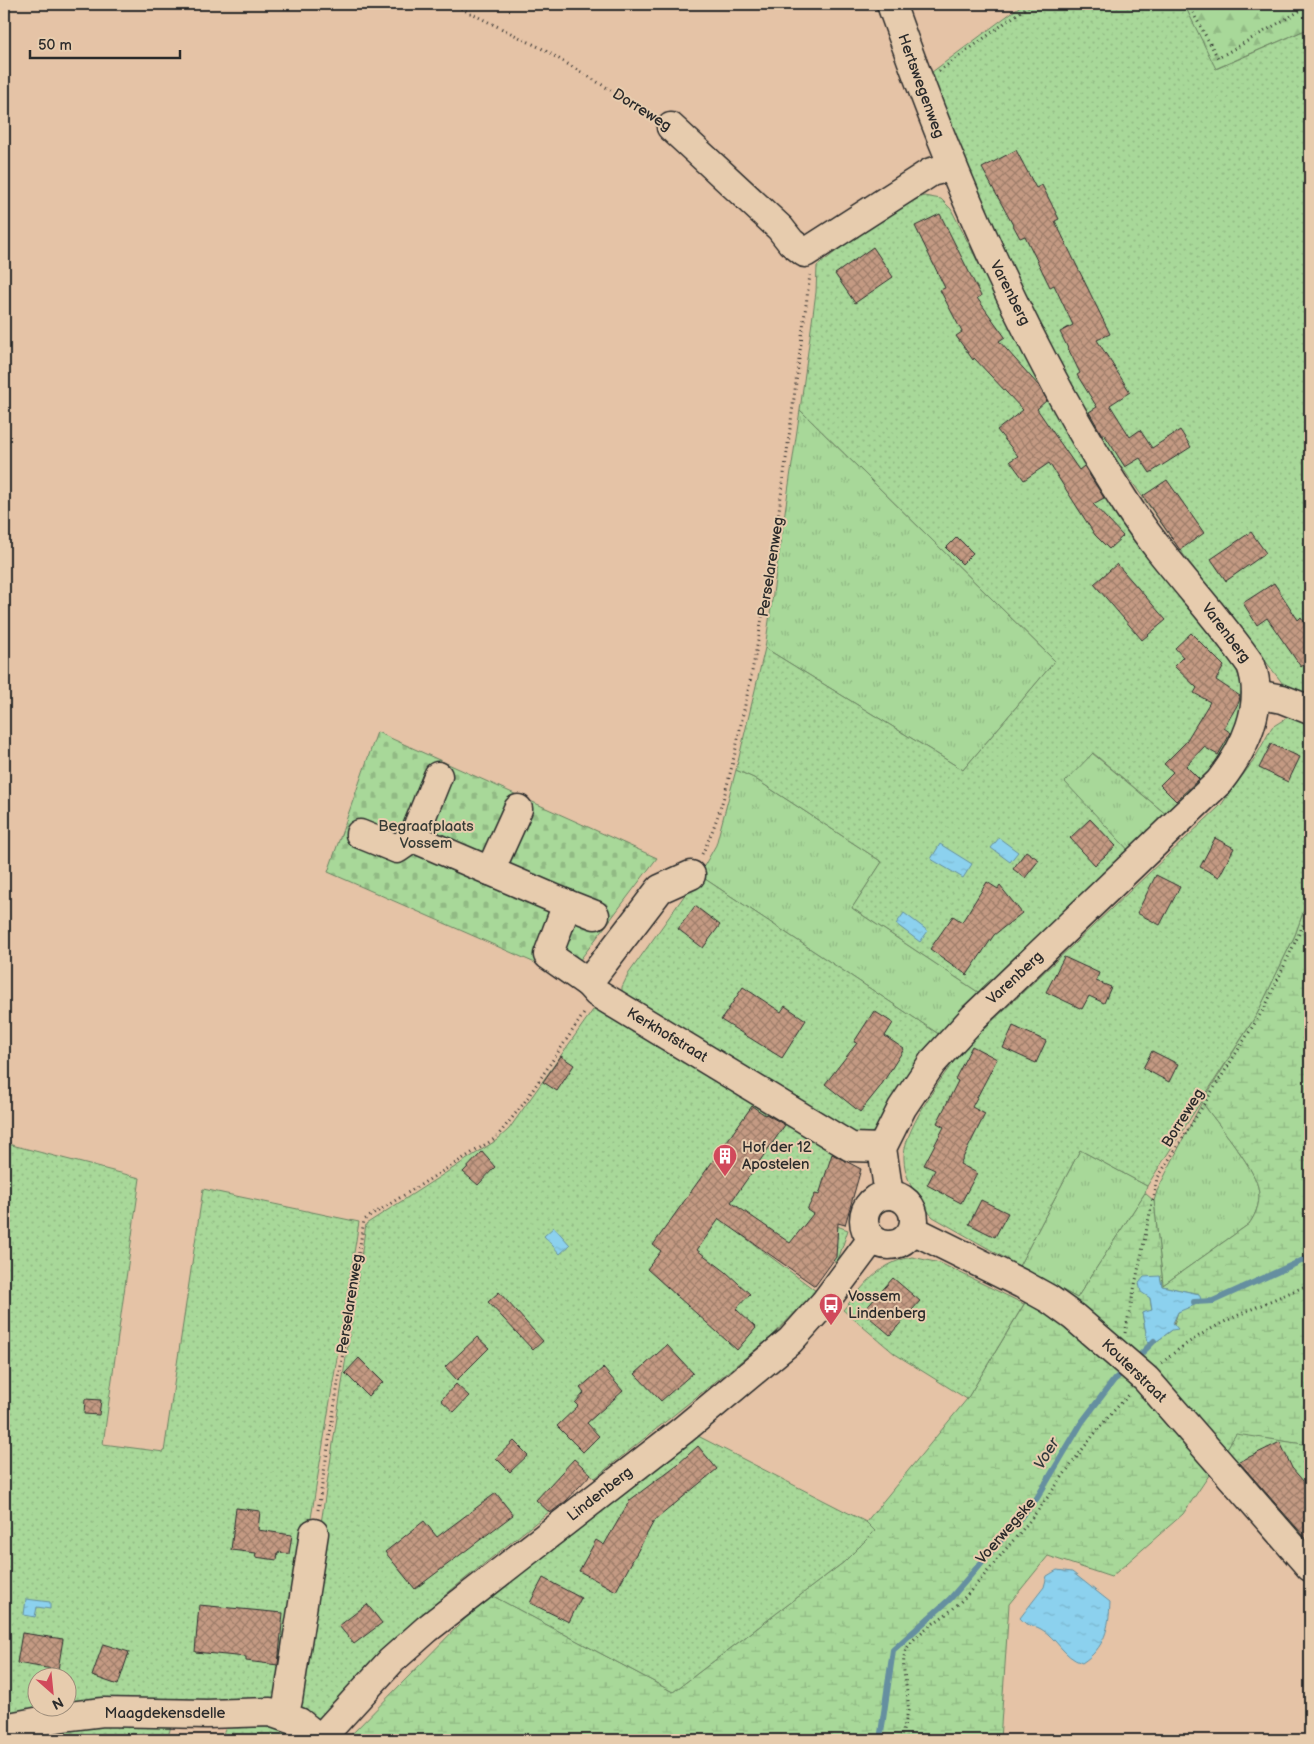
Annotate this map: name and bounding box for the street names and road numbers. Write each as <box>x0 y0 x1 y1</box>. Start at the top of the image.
street label: Hertswegenweg <box>893 31 949 141</box>
street label: Dorreweg <box>609 84 675 136</box>
street label: Varenberg <box>986 257 1034 329</box>
street label: Perselarenweg <box>754 516 788 618</box>
street label: Varenberg <box>1197 599 1255 667</box>
street label: Varenberg <box>983 947 1047 1009</box>
street label: Kerkhofstraat <box>623 1003 711 1067</box>
street label: Borreweg <box>1158 1085 1208 1151</box>
street label: Perselarenweg <box>333 1253 367 1355</box>
street label: Kouterstraat <box>1097 1335 1171 1407</box>
street label: Lindenberg <box>563 1463 637 1525</box>
street label: Voerwegske <box>972 1494 1040 1568</box>
street label: Maagdekensdelle <box>105 1704 226 1723</box>

